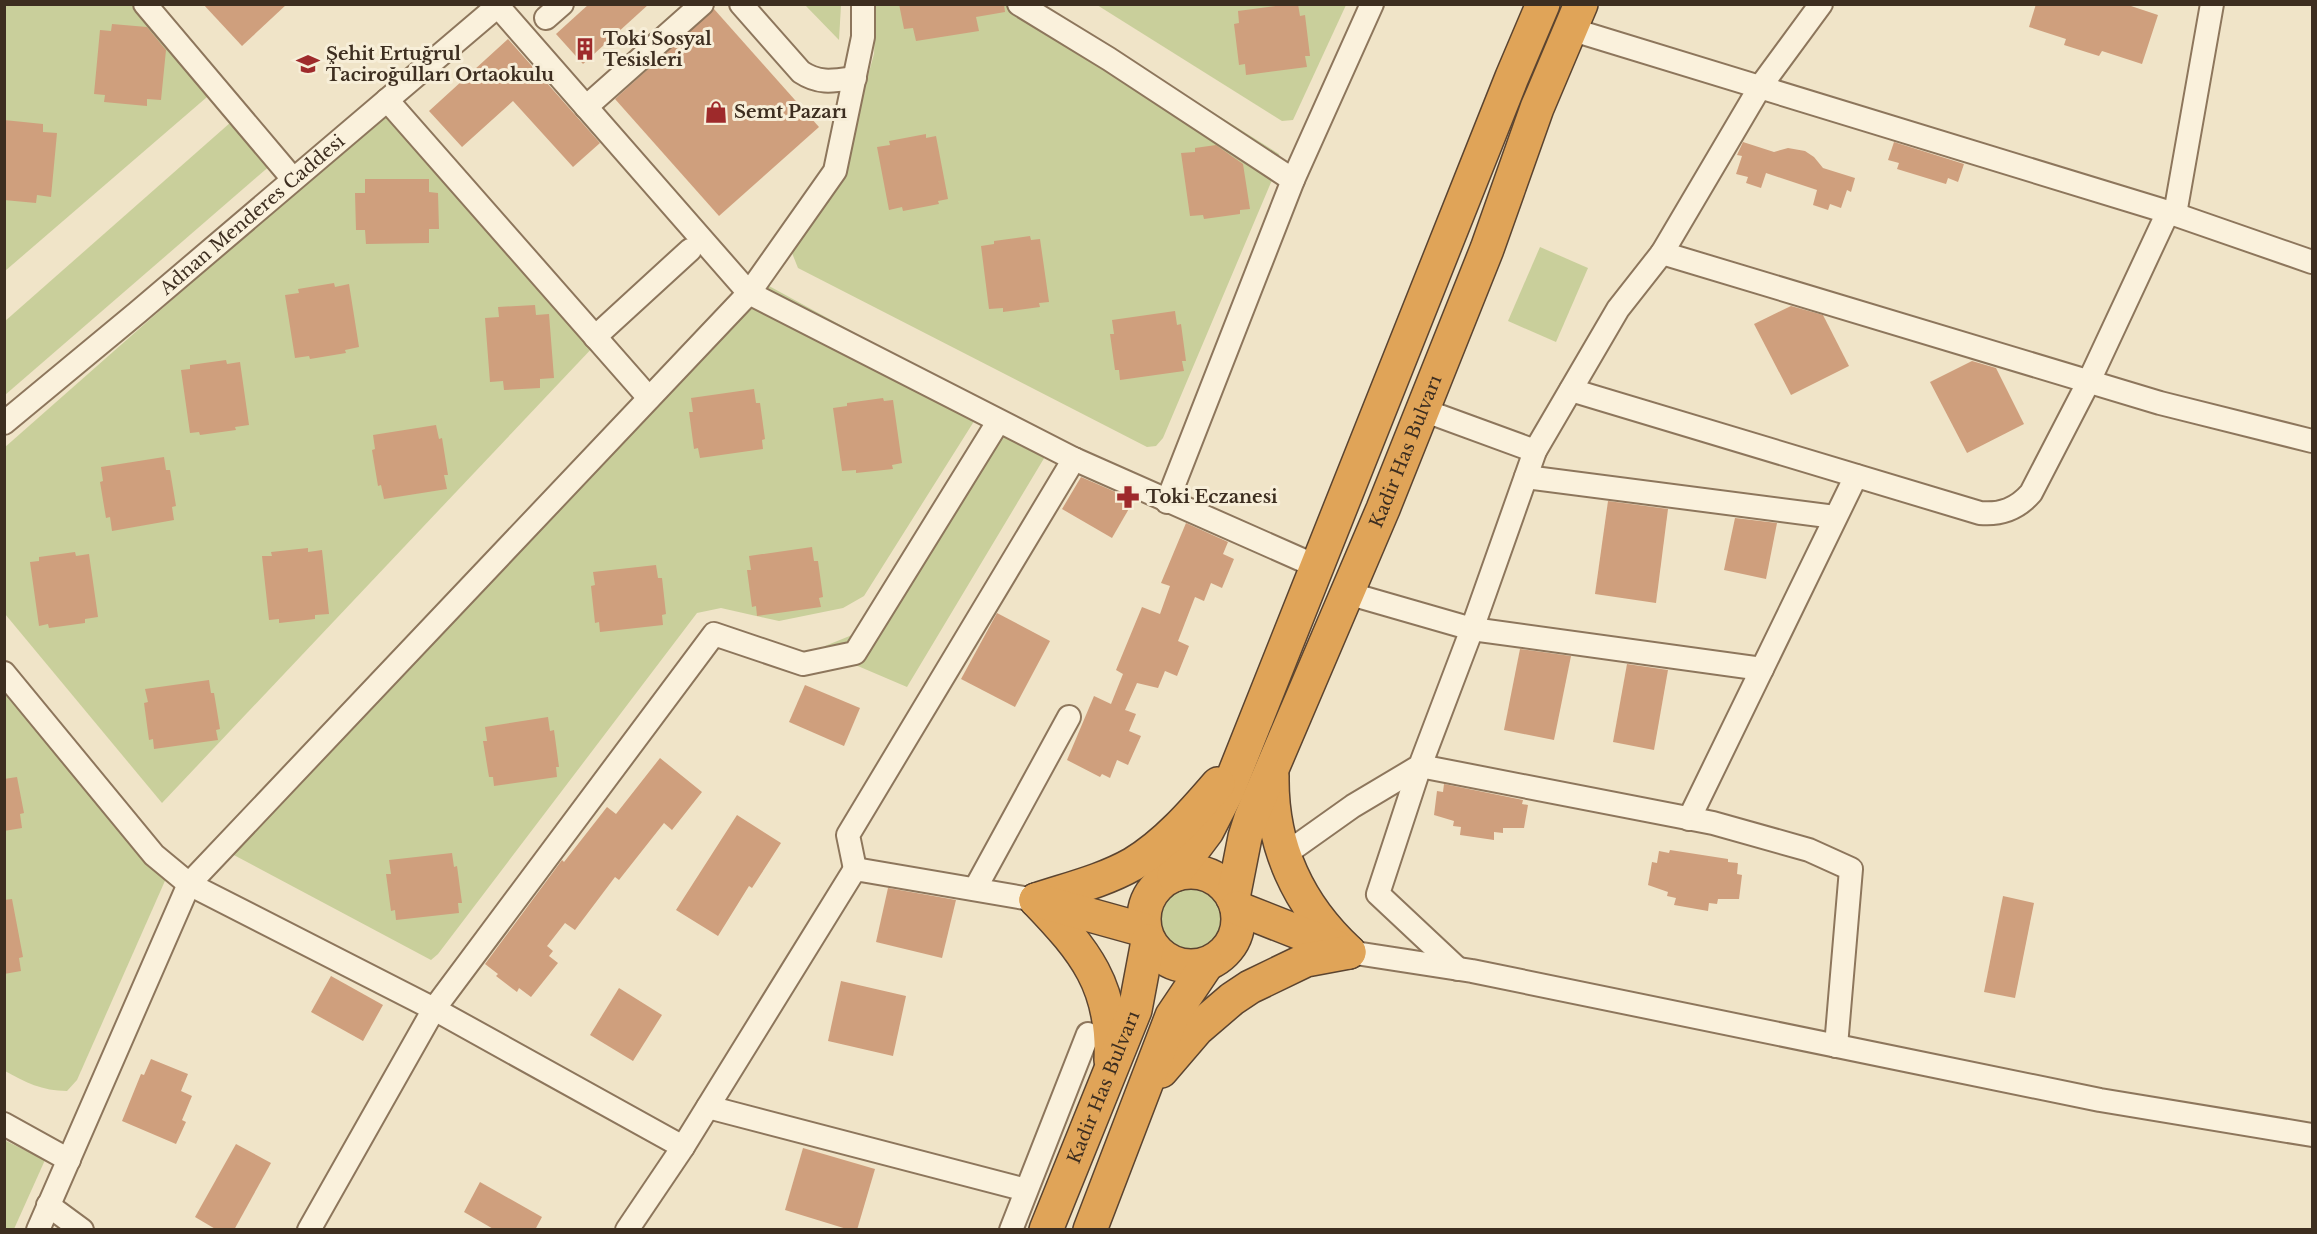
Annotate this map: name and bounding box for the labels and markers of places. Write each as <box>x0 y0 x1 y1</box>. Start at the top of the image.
place label: Toki Sosyal Tesisleri <box>603 28 712 71</box>
building icon: Toki Sosyal Tesisleri <box>572 36 598 62</box>
place label: Şehit Ertuğrul Taciroğulları Ortaokulu <box>326 43 554 86</box>
school or university icon: Şehit Ertuğrul Taciroğulları Ortaokulu <box>295 51 321 77</box>
shop icon: Semt Pazarı <box>703 99 729 125</box>
place label: Semt Pazarı <box>734 101 848 123</box>
pharmacy icon: Toki Eczanesi <box>1115 484 1141 510</box>
place label: Toki Eczanesi <box>1146 486 1278 508</box>

